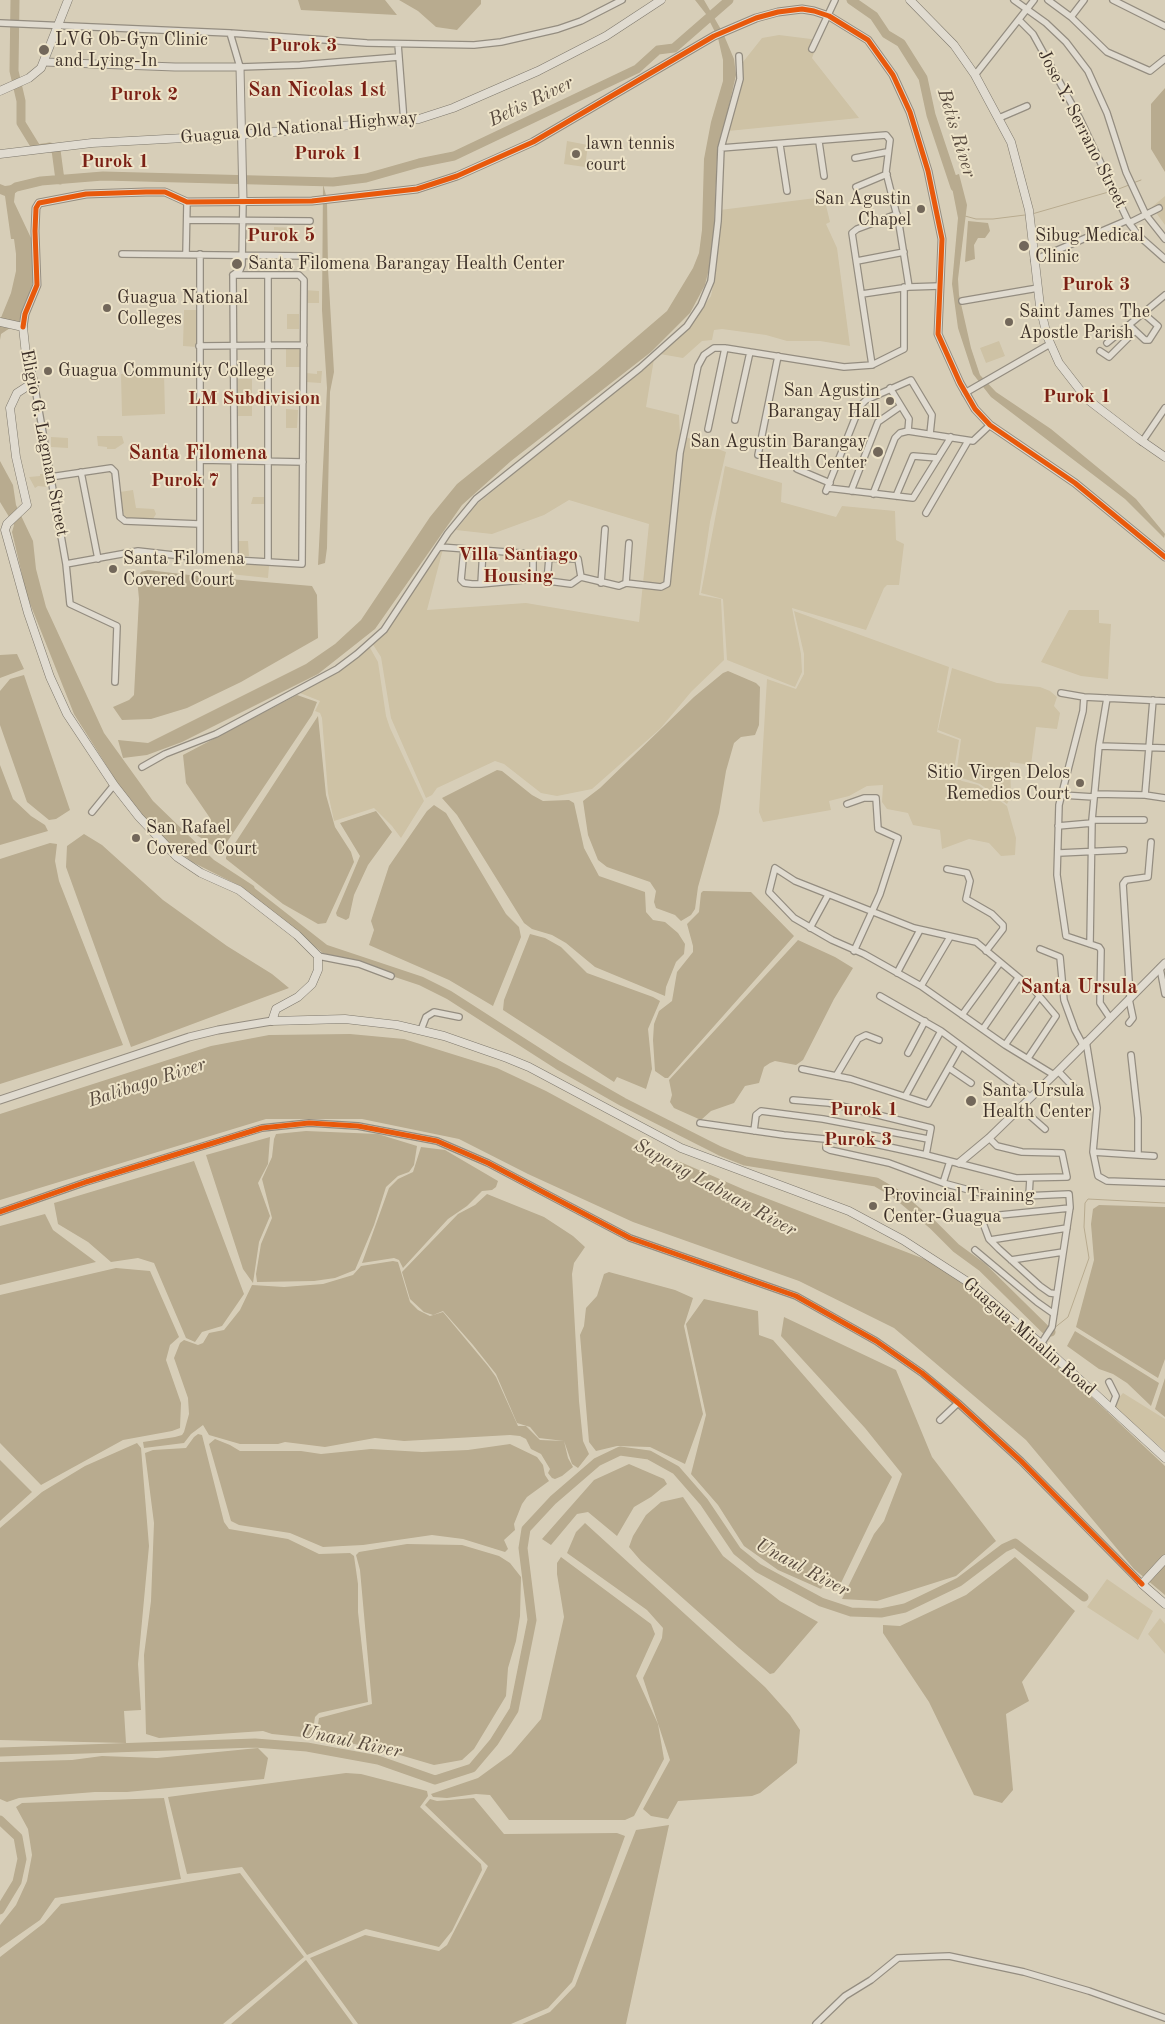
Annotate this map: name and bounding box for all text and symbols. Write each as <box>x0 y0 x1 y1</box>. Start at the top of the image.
place label: LVG Ob-Gyn Clinic and Lying-In <box>55 29 208 72</box>
district label: Purok 3 <box>269 35 337 57</box>
marker: LVG Ob-Gyn Clinic and Lying-In <box>37 43 51 57</box>
street label: Jose Y. Serrano Street <box>1032 46 1132 212</box>
water label: Betis River <box>485 72 577 132</box>
district label: San Nicolas 1st <box>248 79 386 103</box>
district label: Purok 2 <box>110 84 178 106</box>
water label: Betis River <box>932 86 980 180</box>
street label: Guagua Old National Highway <box>179 107 419 149</box>
place label: lawn tennis court <box>586 133 675 176</box>
district label: Purok 1 <box>294 143 362 165</box>
marker: lawn tennis court <box>570 148 582 160</box>
district label: Purok 1 <box>81 151 149 173</box>
place label: San Agustin Chapel <box>814 188 911 230</box>
marker: San Agustin Chapel <box>915 203 927 215</box>
district label: Purok 5 <box>247 225 315 247</box>
place label: Sibug Medical Clinic <box>1035 225 1144 268</box>
marker: Sibug Medical Clinic <box>1017 239 1031 253</box>
place label: Santa Filomena Barangay Health Center <box>248 253 565 275</box>
marker: Santa Filomena Barangay Health Center <box>230 257 244 271</box>
district label: Purok 3 <box>1062 274 1130 296</box>
place label: Guagua National Colleges <box>117 287 248 330</box>
place label: Saint James The Apostle Parish <box>1019 301 1150 344</box>
marker: Guagua National Colleges <box>101 302 113 314</box>
marker: Saint James The Apostle Parish <box>1003 316 1015 328</box>
street label: Eligio G. Lagman Street <box>15 348 73 538</box>
place label: Guagua Community College <box>58 360 274 382</box>
marker: Guagua Community College <box>42 365 54 377</box>
place label: San Agustin Barangay Hall <box>767 380 880 422</box>
district label: Purok 1 <box>1043 386 1111 408</box>
district label: LM Subdivision <box>188 388 320 410</box>
marker: San Agustin Barangay Hall <box>884 395 896 407</box>
place label: San Agustin Barangay Health Center <box>690 431 867 474</box>
district label: Santa Filomena <box>129 442 267 466</box>
marker: San Agustin Barangay Health Center <box>871 445 885 459</box>
district label: Purok 7 <box>151 470 219 492</box>
district label: Villa Santiago Housing <box>458 544 578 588</box>
place label: Santa Filomena Covered Court <box>123 548 245 590</box>
marker: Santa Filomena Covered Court <box>107 563 119 575</box>
place label: Sitio Virgen Delos Remedios Court <box>927 762 1070 804</box>
marker: Sitio Virgen Delos Remedios Court <box>1074 777 1086 789</box>
place label: San Rafael Covered Court <box>146 817 258 860</box>
marker: San Rafael Covered Court <box>130 832 142 844</box>
district label: Santa Ursula <box>1020 976 1138 1000</box>
water label: Balibago River <box>85 1053 209 1113</box>
place label: Santa Ursula Health Center <box>982 1080 1091 1122</box>
marker: Santa Ursula Health Center <box>964 1094 978 1108</box>
district label: Purok 1 <box>830 1099 898 1121</box>
district label: Purok 3 <box>824 1129 892 1151</box>
water label: Sapang Labuan River <box>630 1134 800 1242</box>
place label: Provincial Training Center-Guagua <box>883 1185 1034 1228</box>
marker: Provincial Training Center-Guagua <box>867 1200 879 1212</box>
street label: Guagua-Minalin Road <box>958 1273 1100 1401</box>
water label: Unaul River <box>751 1534 853 1602</box>
water label: Unaul River <box>298 1720 404 1764</box>

